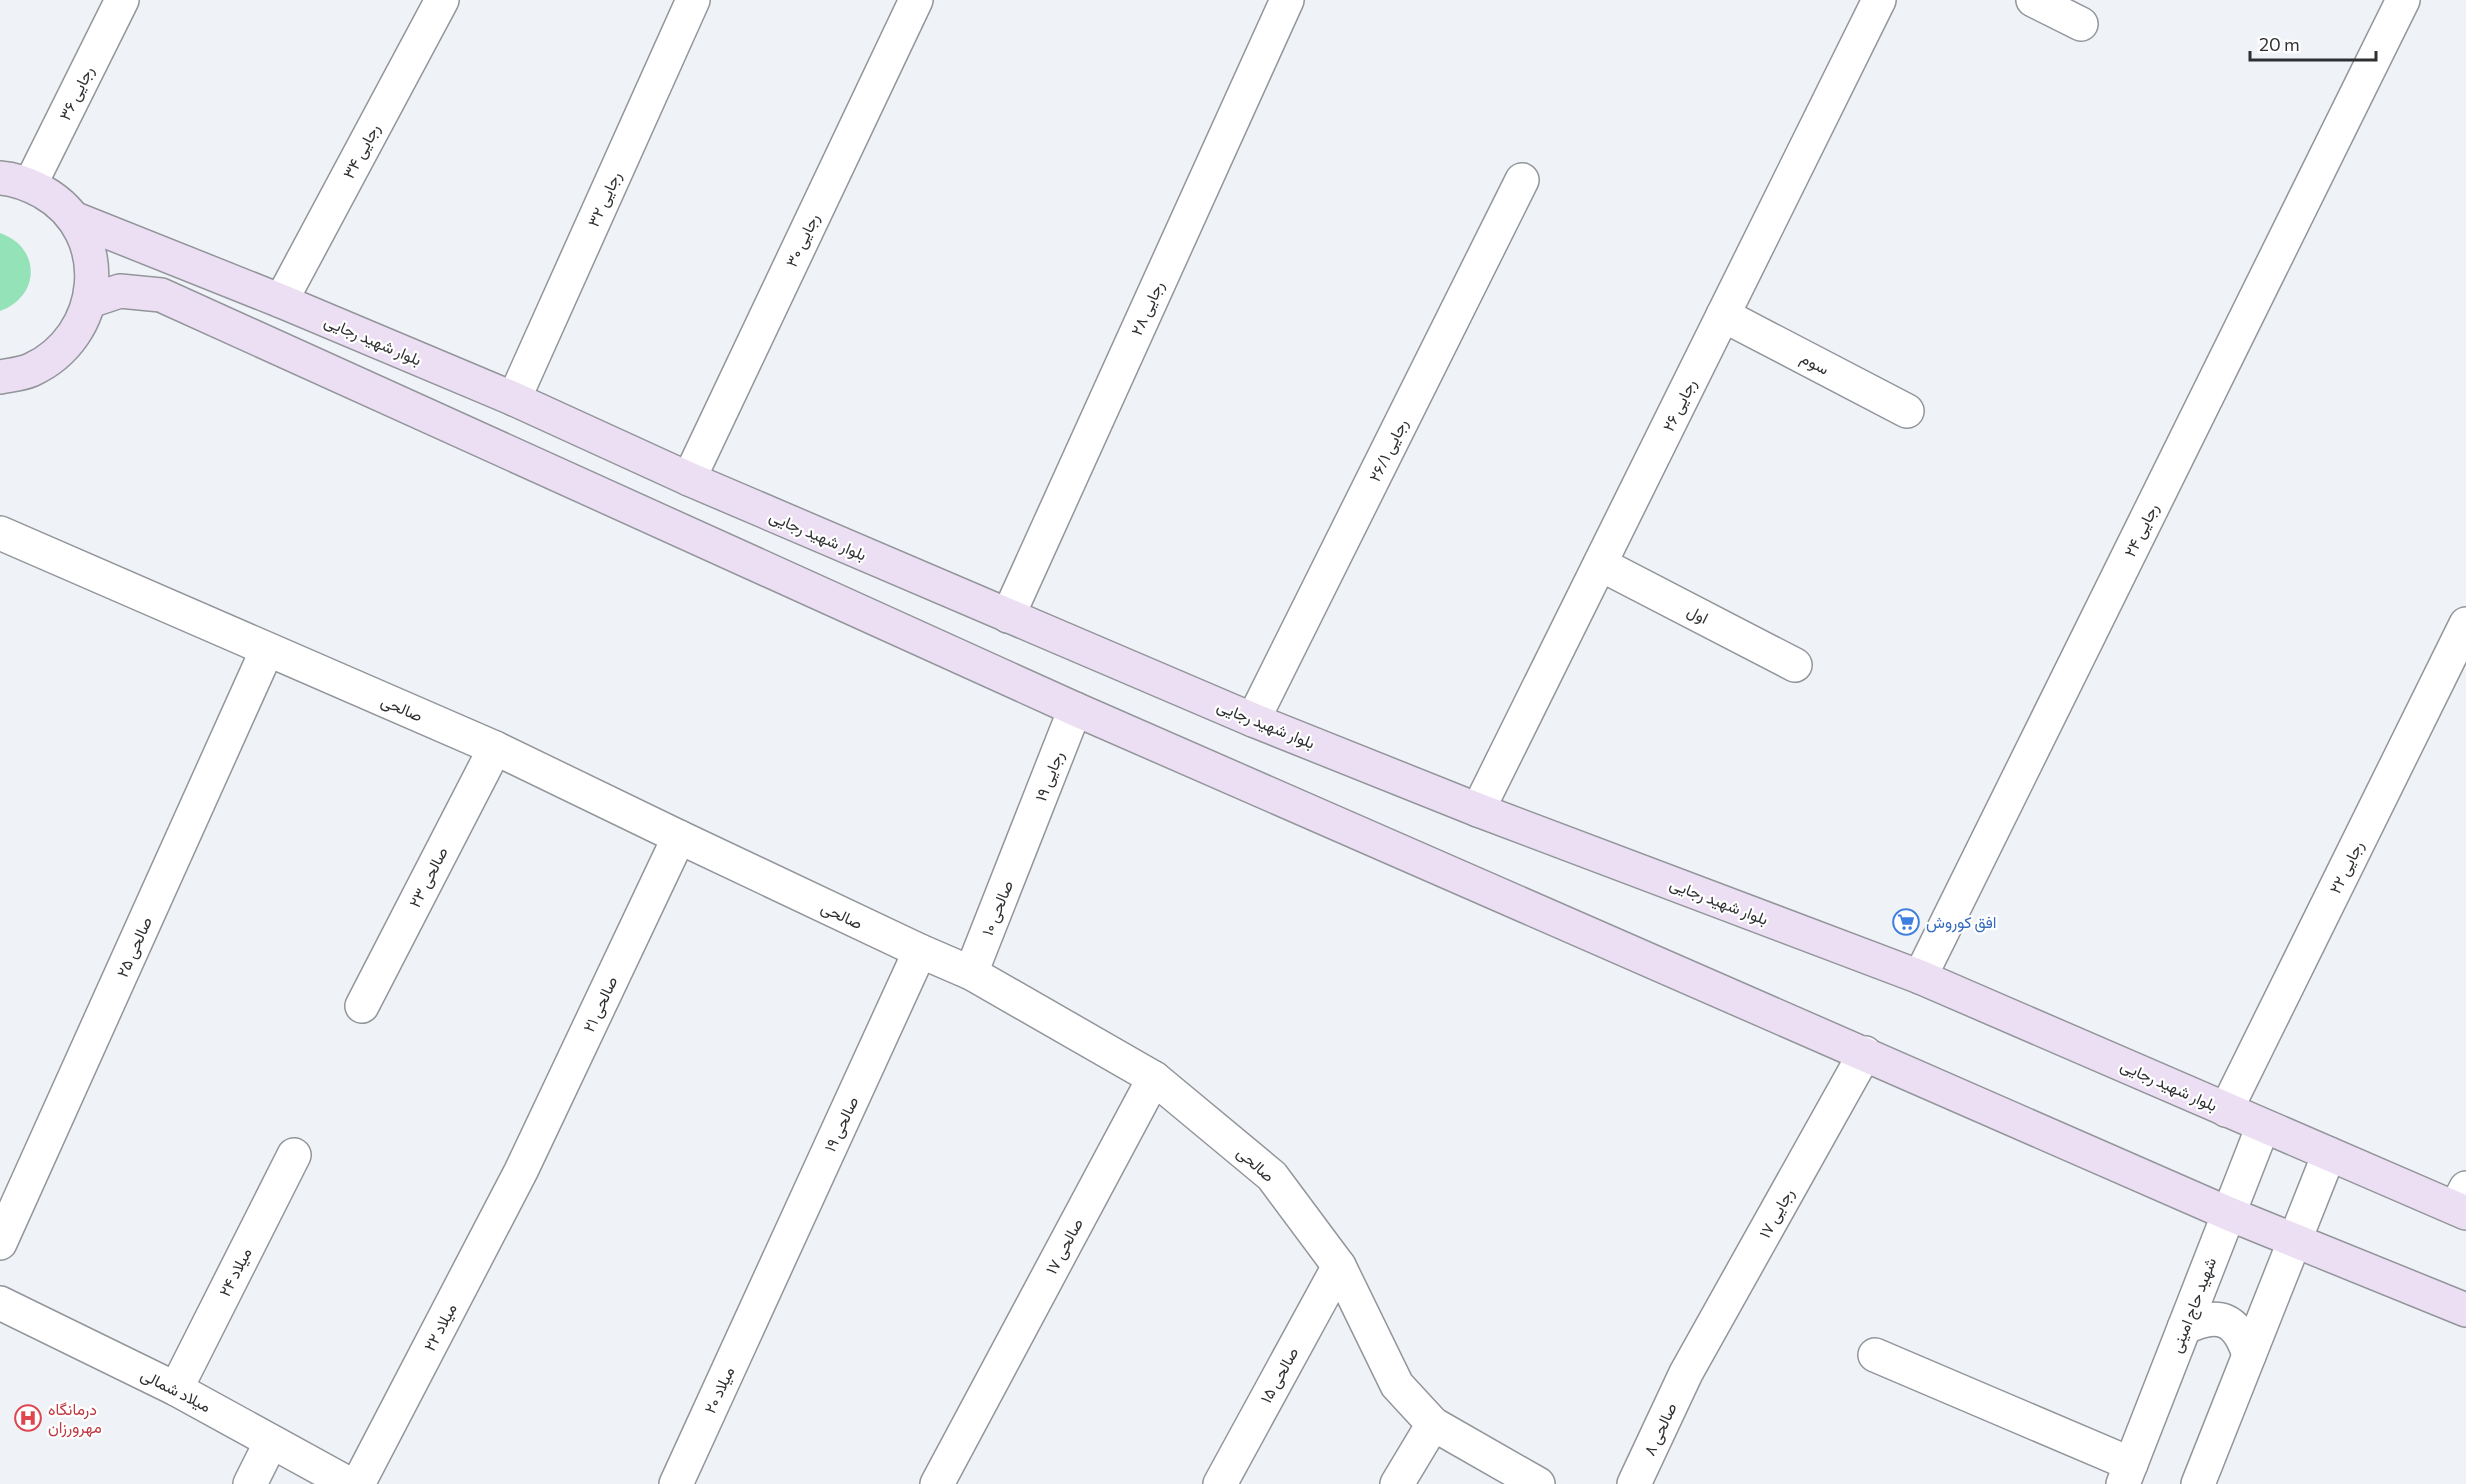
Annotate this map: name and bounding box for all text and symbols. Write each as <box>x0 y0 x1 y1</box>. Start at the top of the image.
scale bar <box>2250 24 2376 62</box>
text: 20 m <box>2259 33 2300 55</box>
street label: رجایی ۳۶ <box>54 63 99 124</box>
street label: رجایی ۳۴ <box>338 120 385 182</box>
street label: رجایی ۳۲ <box>583 168 626 230</box>
street label: رجایی ۳۰ <box>781 210 824 271</box>
street label: رجایی ۲۸ <box>1126 278 1169 339</box>
street label: بلوار شهید رجایی <box>321 311 425 370</box>
street label: سوم <box>1797 347 1833 380</box>
street label: رجایی ۲۶ <box>1658 375 1701 435</box>
street label: رجایی ۲۶/۱ <box>1364 415 1413 485</box>
street label: رجایی ۲۴ <box>2119 500 2163 561</box>
street label: بلوار شهید رجایی <box>766 506 870 565</box>
street label: اول <box>1684 600 1712 629</box>
street label: صالحی <box>378 690 426 727</box>
street label: بلوار شهید رجایی <box>1214 695 1318 754</box>
street label: رجایی ۱۹ <box>1030 748 1069 804</box>
street label: رجایی ۲۲ <box>2325 837 2368 897</box>
street label: صالحی ۲۳ <box>404 843 453 911</box>
street label: بلوار شهید رجایی <box>1667 873 1771 930</box>
street label: صالحی ۱۰ <box>977 877 1018 939</box>
street label: صالحی <box>818 897 866 934</box>
supermarket icon: افق کوروش <box>1891 907 1921 937</box>
place label: افق کوروش <box>1926 912 1997 933</box>
street label: صالحی ۲۵ <box>112 914 157 981</box>
street label: صالحی ۲۱ <box>578 973 623 1036</box>
street label: بلوار شهید رجایی <box>2117 1055 2220 1116</box>
street label: صالحی ۱۹ <box>819 1093 863 1155</box>
street label: صالحی <box>1232 1142 1279 1187</box>
street label: رجایی ۱۷ <box>1754 1185 1799 1242</box>
street label: صالحی ۱۷ <box>1041 1215 1088 1278</box>
street label: میلاد ۲۴ <box>214 1244 256 1300</box>
street label: شهید حاج امینی <box>2166 1255 2222 1356</box>
street label: میلاد ۲۲ <box>419 1300 461 1354</box>
street label: صالحی ۱۵ <box>1256 1344 1303 1407</box>
street label: میلاد ۲۰ <box>699 1363 739 1417</box>
street label: میلاد شمالی <box>137 1364 214 1417</box>
place label: درمانگاه مهرورزان <box>48 1399 102 1438</box>
street label: صالحی ۸ <box>1639 1399 1682 1459</box>
hospital icon: درمانگاه مهرورزان <box>13 1403 43 1433</box>

